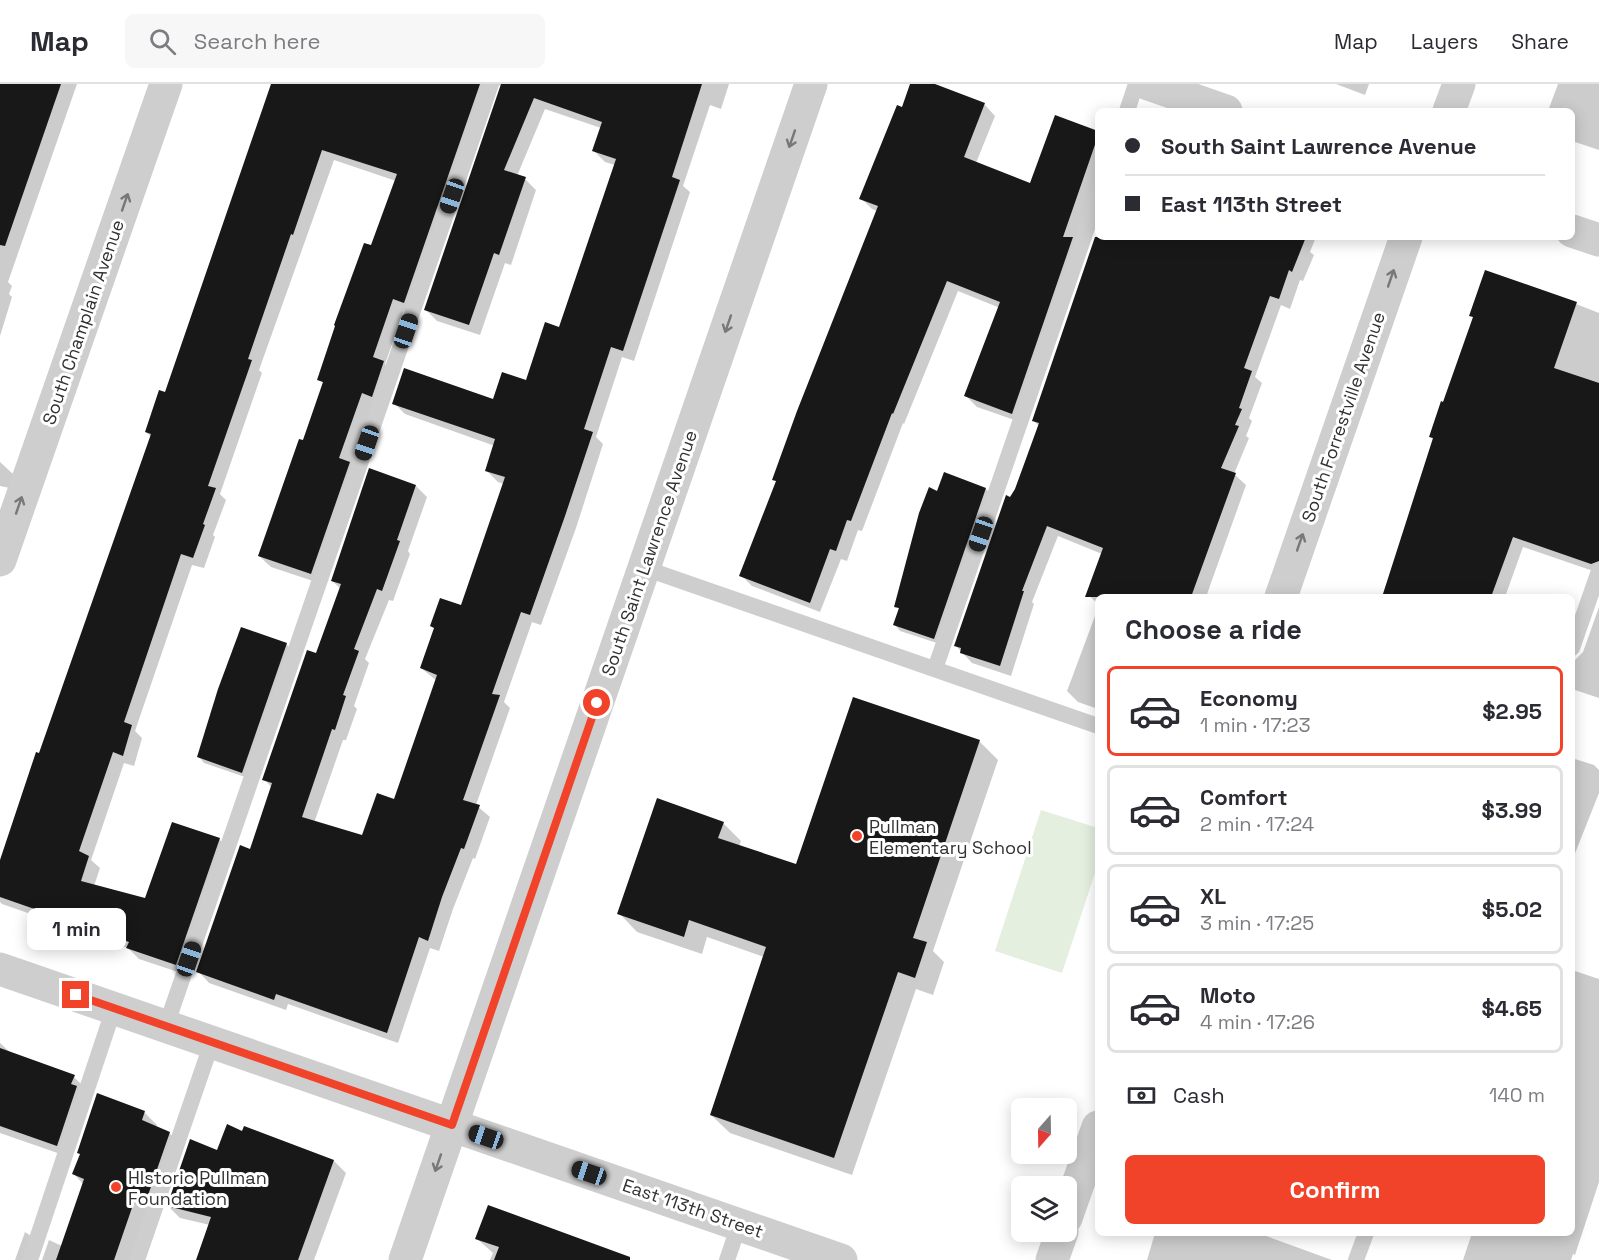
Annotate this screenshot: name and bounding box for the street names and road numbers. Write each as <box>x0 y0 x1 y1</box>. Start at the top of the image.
street label: South Champlain Avenue <box>37 216 129 428</box>
street label: South Forrestville Avenue <box>1296 309 1390 525</box>
street label: South Saint Lawrence Avenue <box>596 427 702 679</box>
street label: East 113th Street <box>620 1173 766 1243</box>

